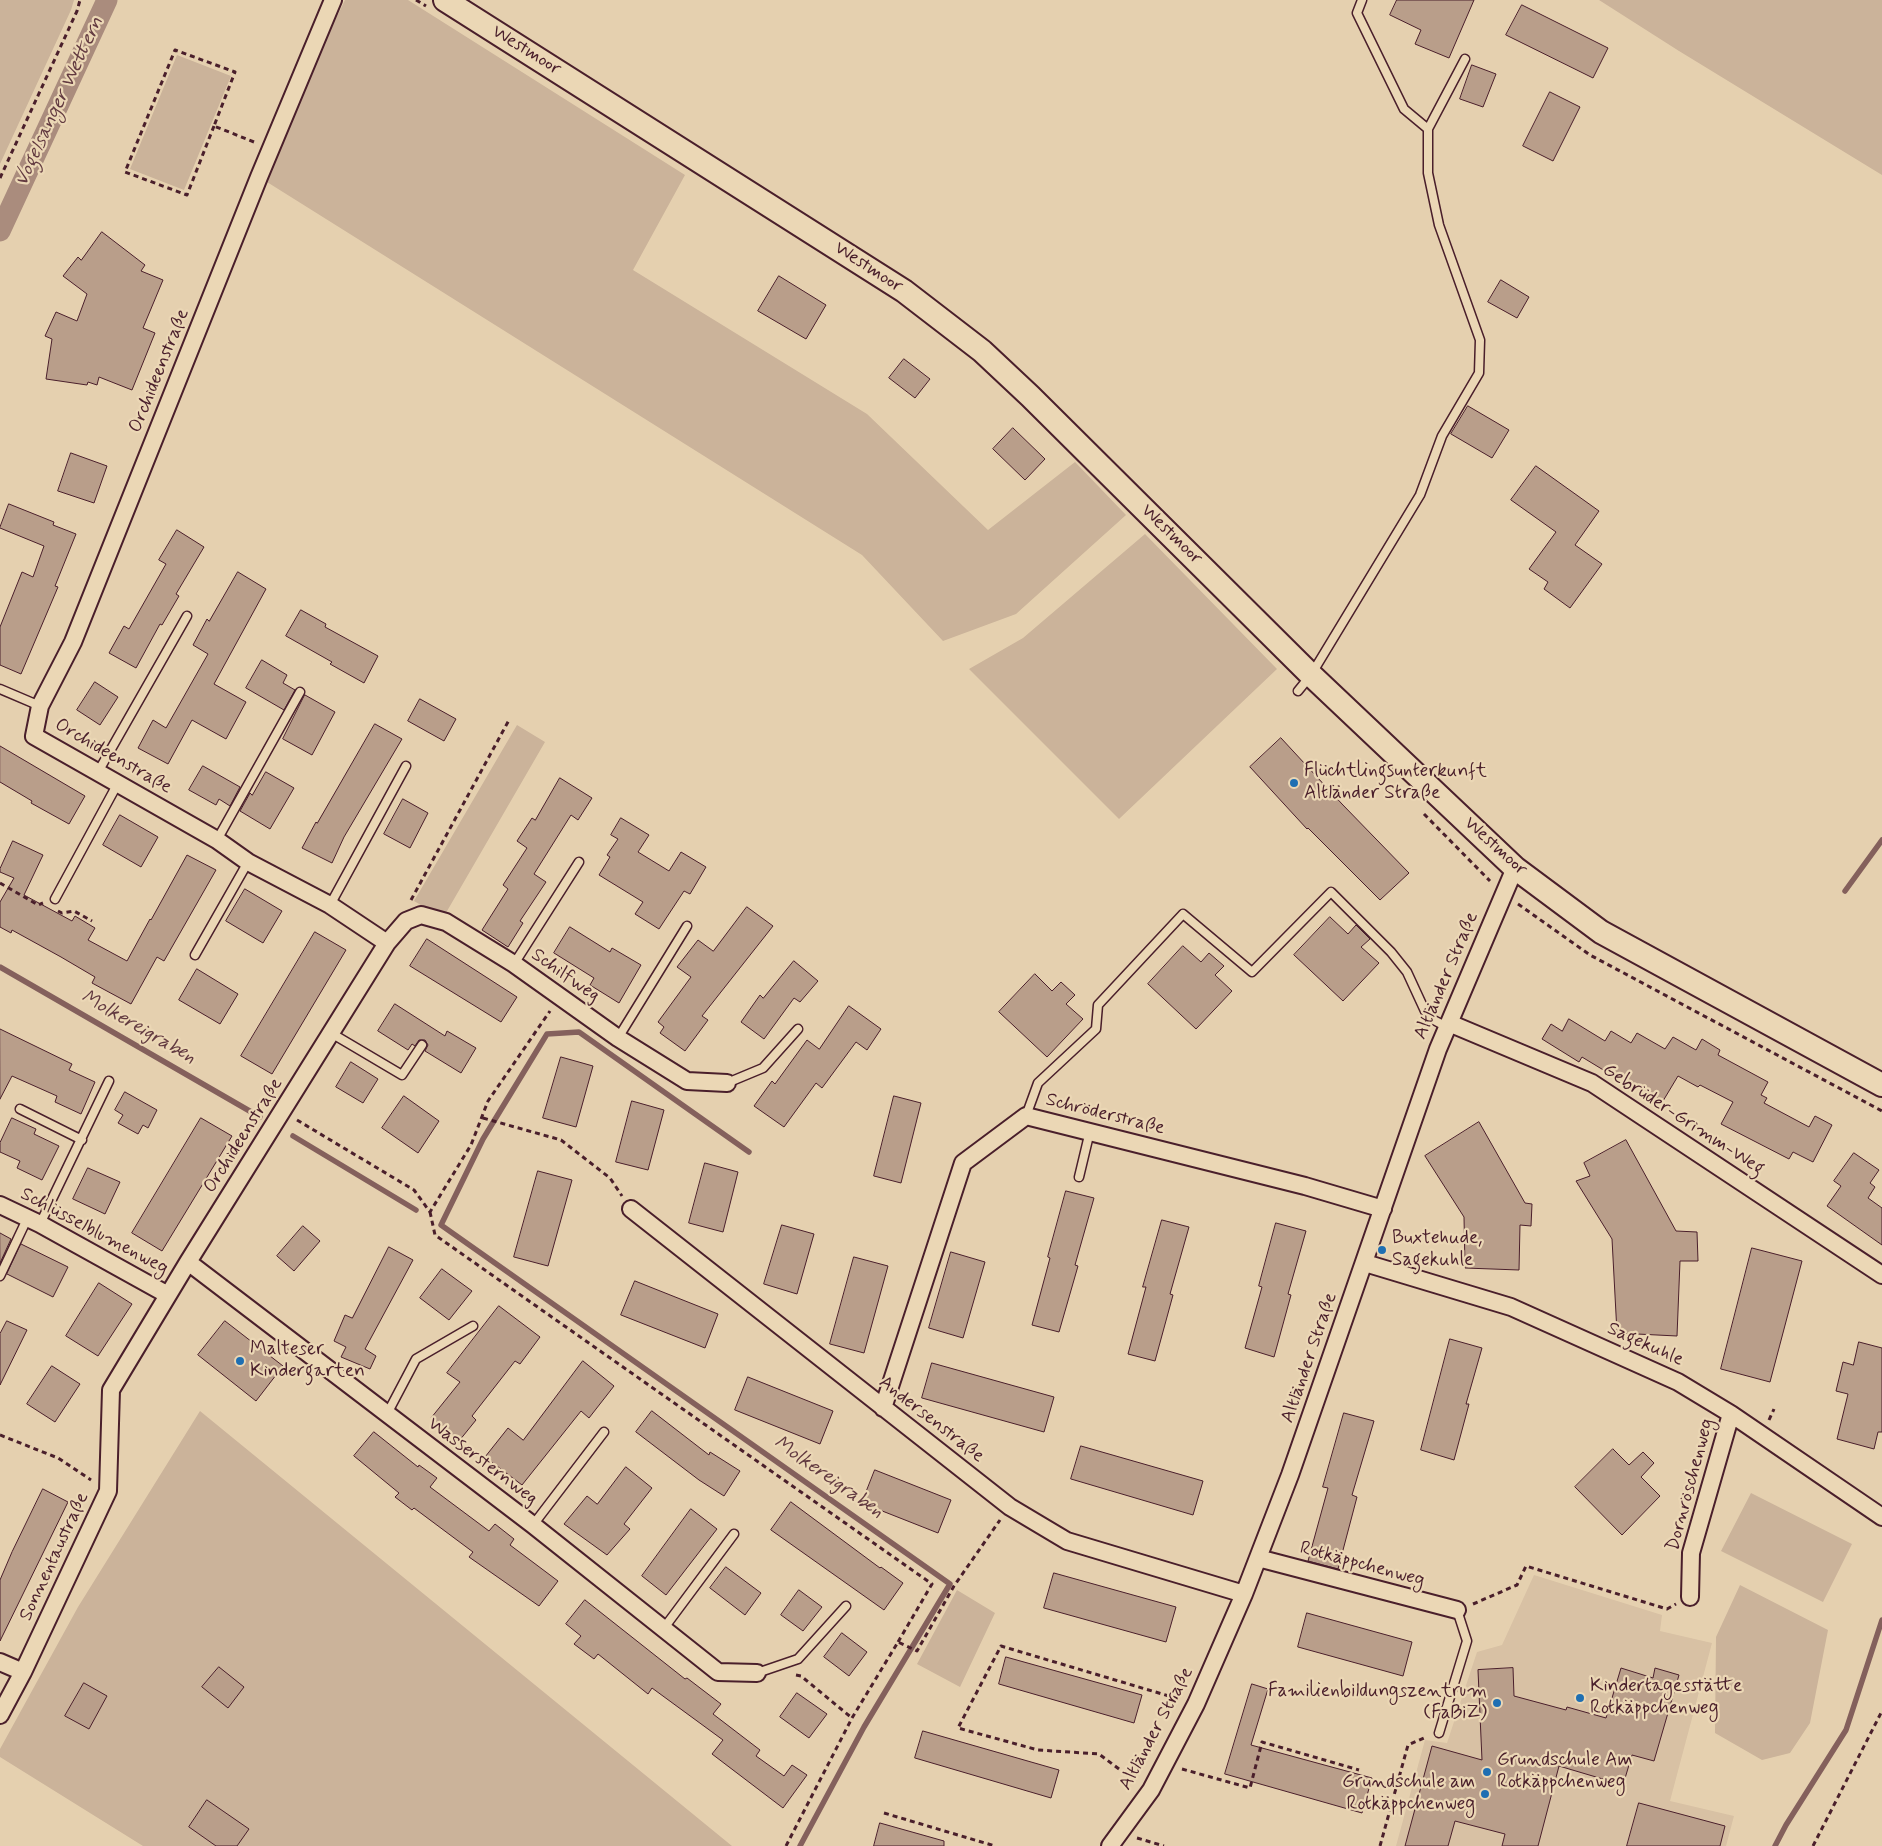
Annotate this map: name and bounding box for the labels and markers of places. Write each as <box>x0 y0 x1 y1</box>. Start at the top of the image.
place label: Flüchtlingsunterkunft Altländer Straße <box>1304 761 1487 805</box>
marker: Flüchtlingsunterkunft Altländer Straße <box>1288 777 1300 789</box>
place label: Buxtehude, Sagekuhle <box>1392 1228 1482 1272</box>
marker: Buxtehude, Sagekuhle <box>1376 1244 1388 1256</box>
place label: Malteser Kindergarten <box>250 1339 365 1383</box>
marker: Malteser Kindergarten <box>234 1355 246 1367</box>
place label: Kindertagesstätte Rotkäppchenweg <box>1590 1676 1742 1720</box>
place label: Familienbildungszentrum (FaBiZ) <box>1268 1681 1487 1725</box>
marker: Kindertagesstätte Rotkäppchenweg <box>1574 1692 1586 1704</box>
marker: Familienbildungszentrum (FaBiZ) <box>1491 1697 1503 1709</box>
place label: Grundschule Am Rotkäppchenweg <box>1497 1750 1633 1794</box>
marker: Grundschule Am Rotkäppchenweg <box>1481 1766 1493 1778</box>
place label: Grundschule am Rotkäppchenweg <box>1342 1772 1475 1816</box>
marker: Grundschule am Rotkäppchenweg <box>1479 1788 1491 1800</box>

